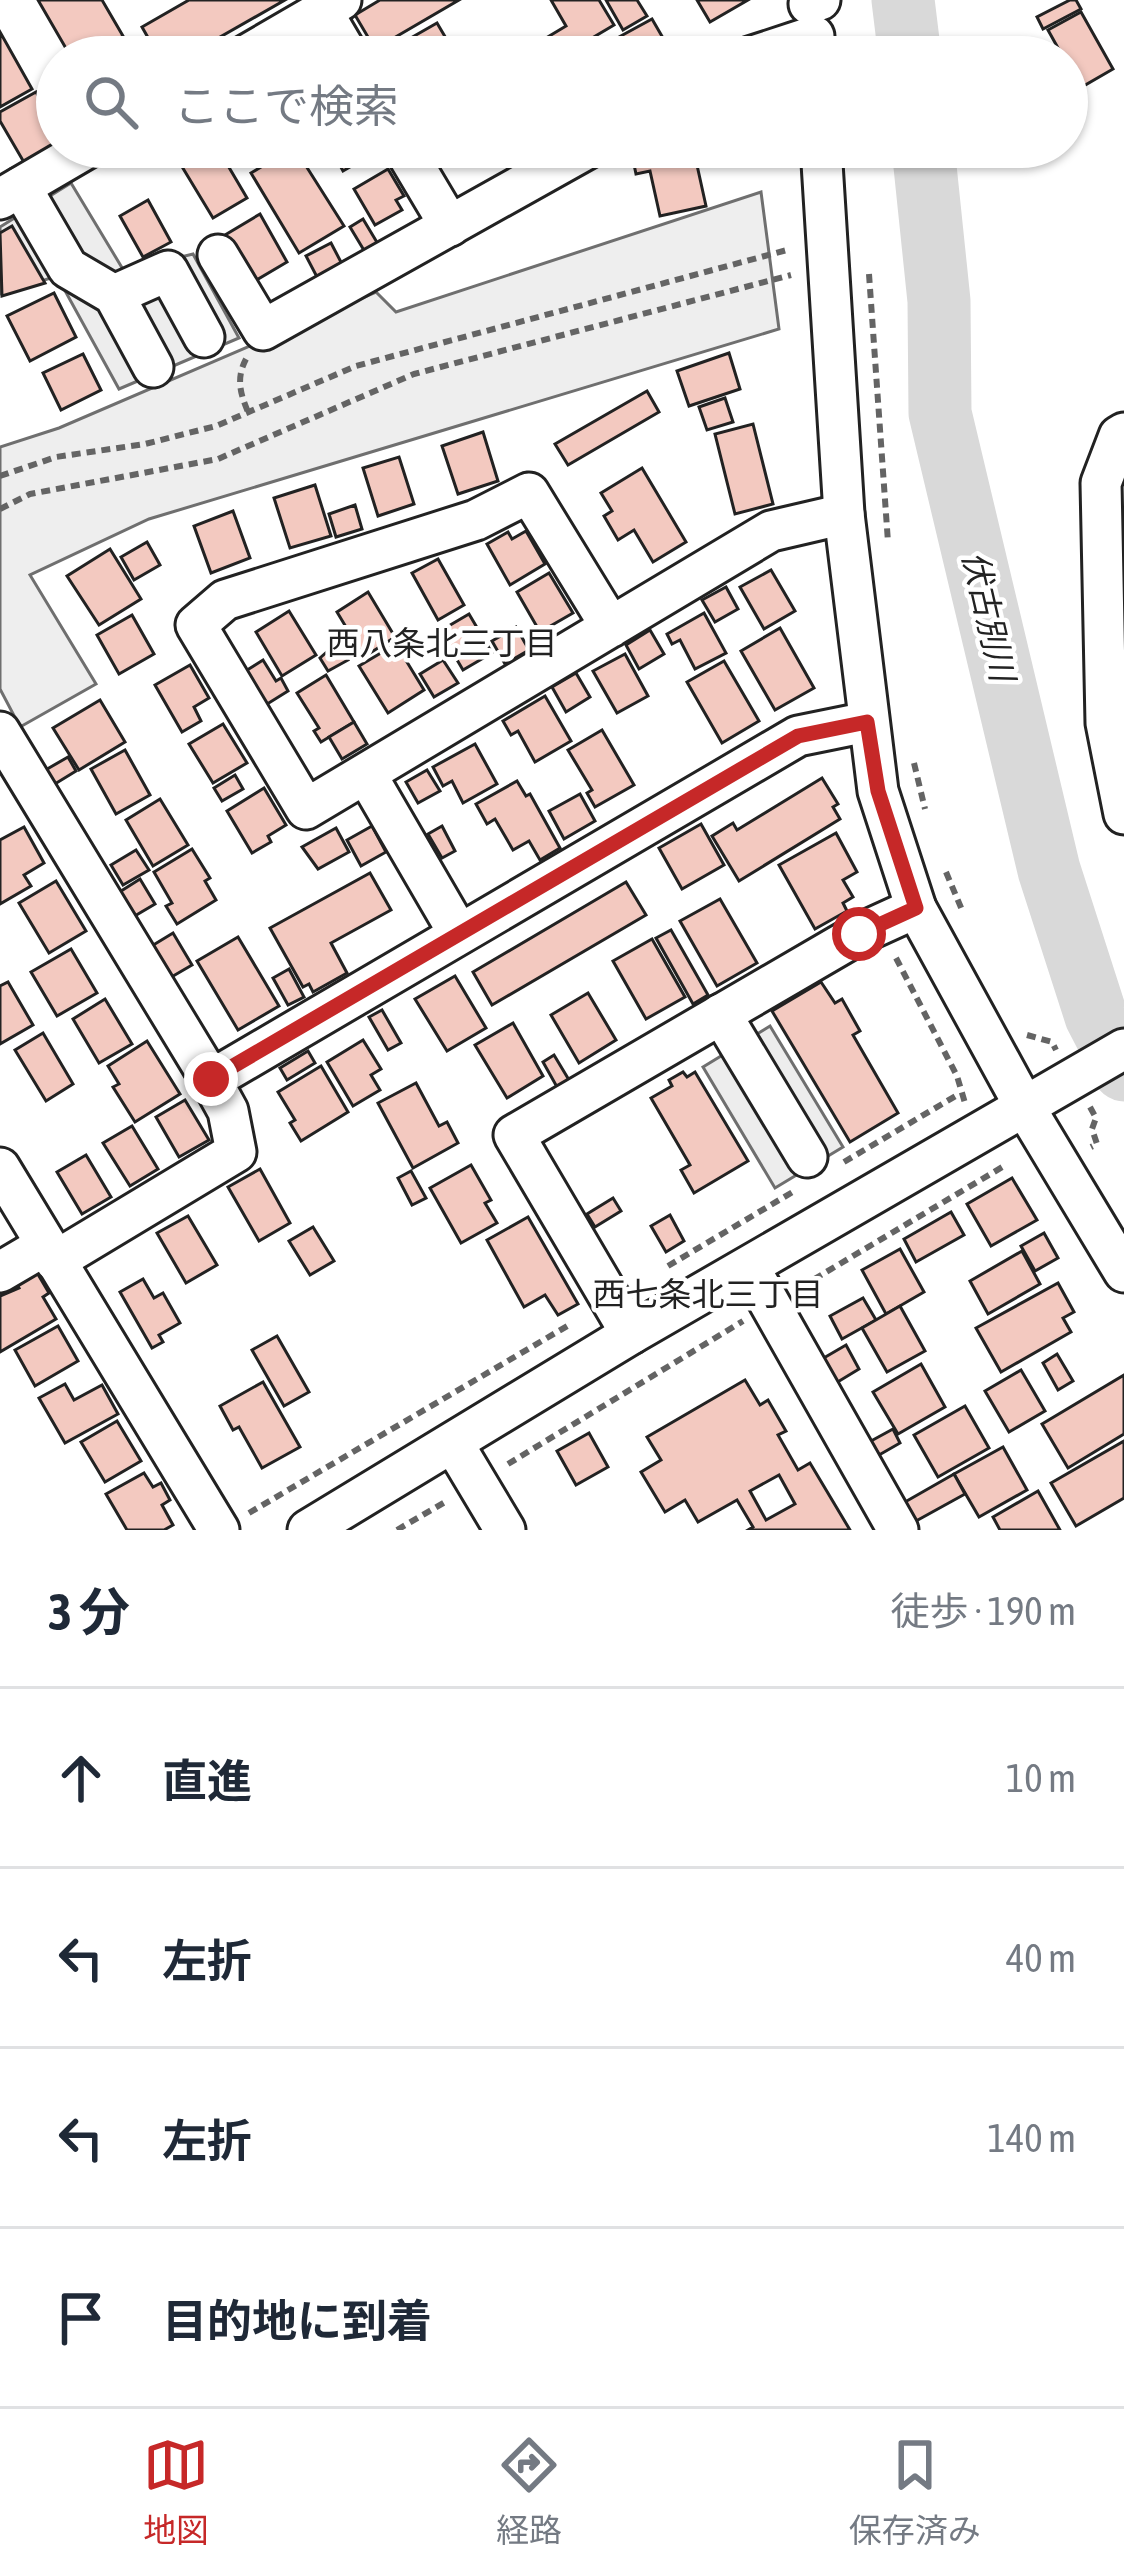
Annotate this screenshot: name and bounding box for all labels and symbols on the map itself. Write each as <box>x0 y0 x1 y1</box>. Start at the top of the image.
water label: 伏古別川 <box>956 547 1023 688</box>
district label: 西八条北三丁目 <box>327 624 558 662</box>
route start <box>832 907 886 961</box>
route end <box>184 1052 238 1106</box>
district label: 西七条北三丁目 <box>593 1275 824 1313</box>

